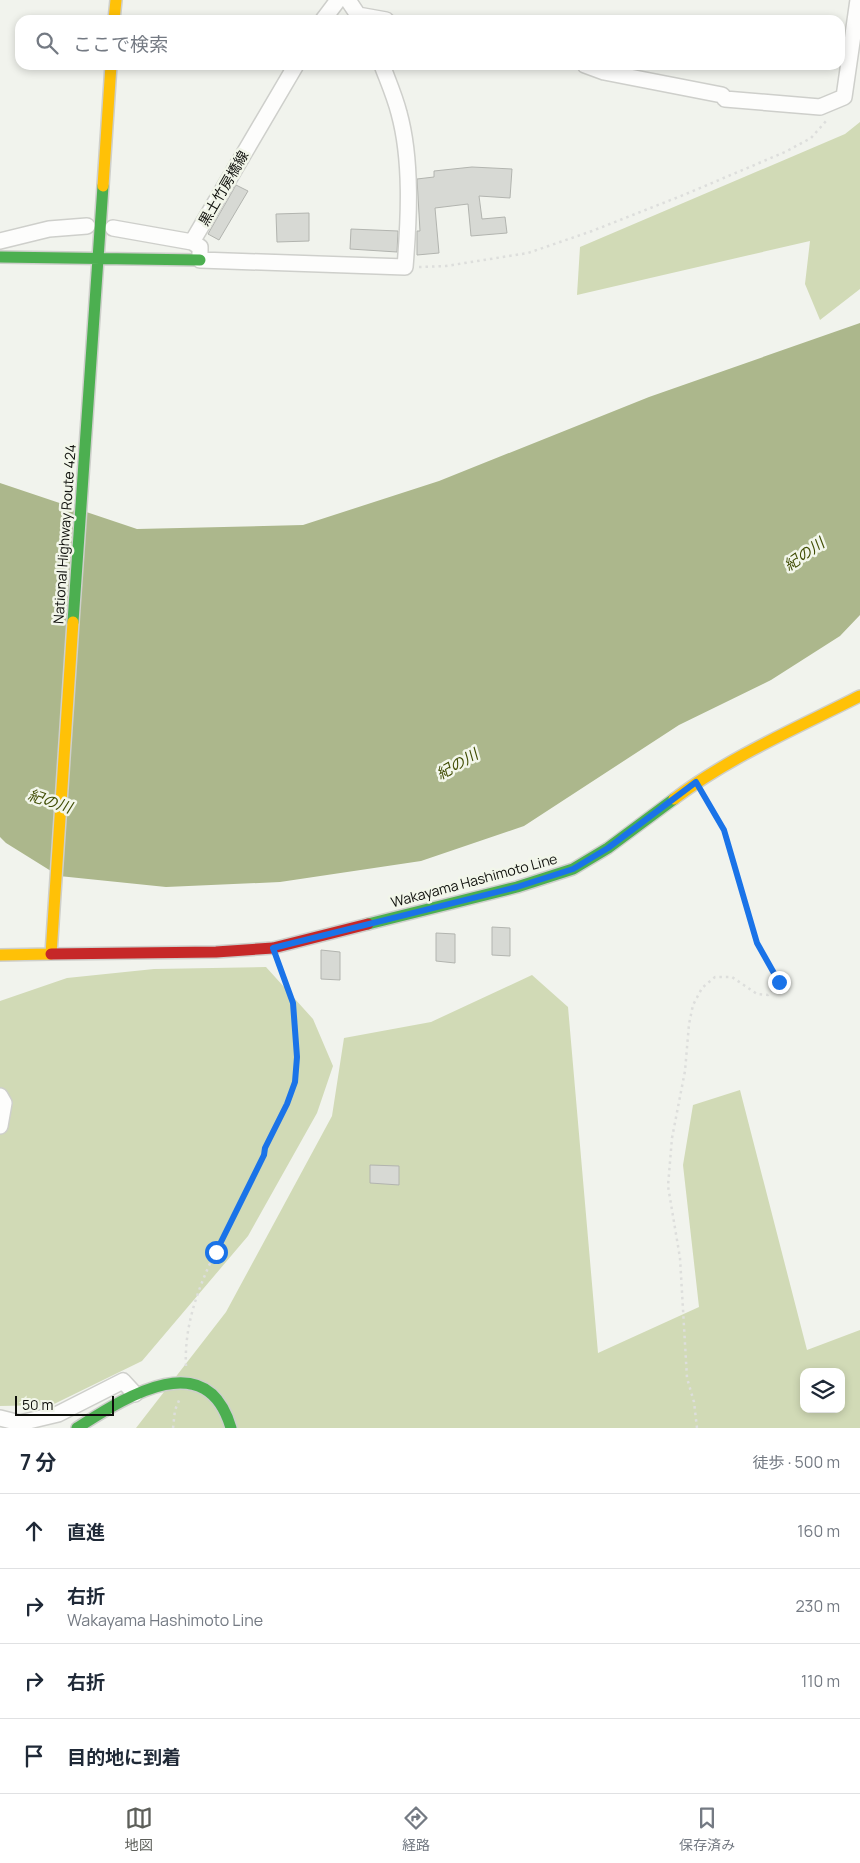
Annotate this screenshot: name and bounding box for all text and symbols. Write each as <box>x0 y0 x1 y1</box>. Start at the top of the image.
search box <box>15 15 845 70</box>
icon: search <box>33 29 61 57</box>
text: ここで検索 <box>73 31 168 57</box>
street label: 黒土竹房橋線 <box>194 147 252 229</box>
street label: National Highway Route 424 <box>48 444 80 624</box>
water label: 紀の川 <box>780 531 830 576</box>
water label: 紀の川 <box>432 743 483 784</box>
water label: 紀の川 <box>25 784 77 819</box>
street label: Wakayama Hashimoto Line <box>389 849 559 911</box>
route end <box>768 971 791 994</box>
route start <box>205 1241 228 1264</box>
map controls <box>800 1368 845 1413</box>
button: layers <box>800 1368 845 1413</box>
scale bar <box>15 1393 114 1416</box>
text: 50 m <box>22 1395 53 1414</box>
text: 7 分 <box>20 1448 56 1476</box>
text: 徒歩 · 500 m <box>752 1451 840 1473</box>
icon: ahead <box>20 1517 48 1545</box>
text: 直進 <box>67 1519 105 1545</box>
text: 160 m <box>797 1520 840 1542</box>
text: 右折 <box>67 1583 105 1609</box>
icon: right <box>20 1592 48 1620</box>
text: 230 m <box>796 1595 840 1617</box>
text: Wakayama Hashimoto Line <box>67 1609 263 1631</box>
icon: right <box>20 1667 48 1695</box>
text: 右折 <box>67 1669 105 1695</box>
text: 110 m <box>801 1670 840 1692</box>
icon: arrive <box>20 1742 48 1770</box>
text: 目的地に到着 <box>67 1744 181 1770</box>
tab: 地図 <box>125 1804 153 1854</box>
tab: 経路 <box>402 1804 430 1854</box>
tab: 保存済み <box>679 1804 735 1854</box>

